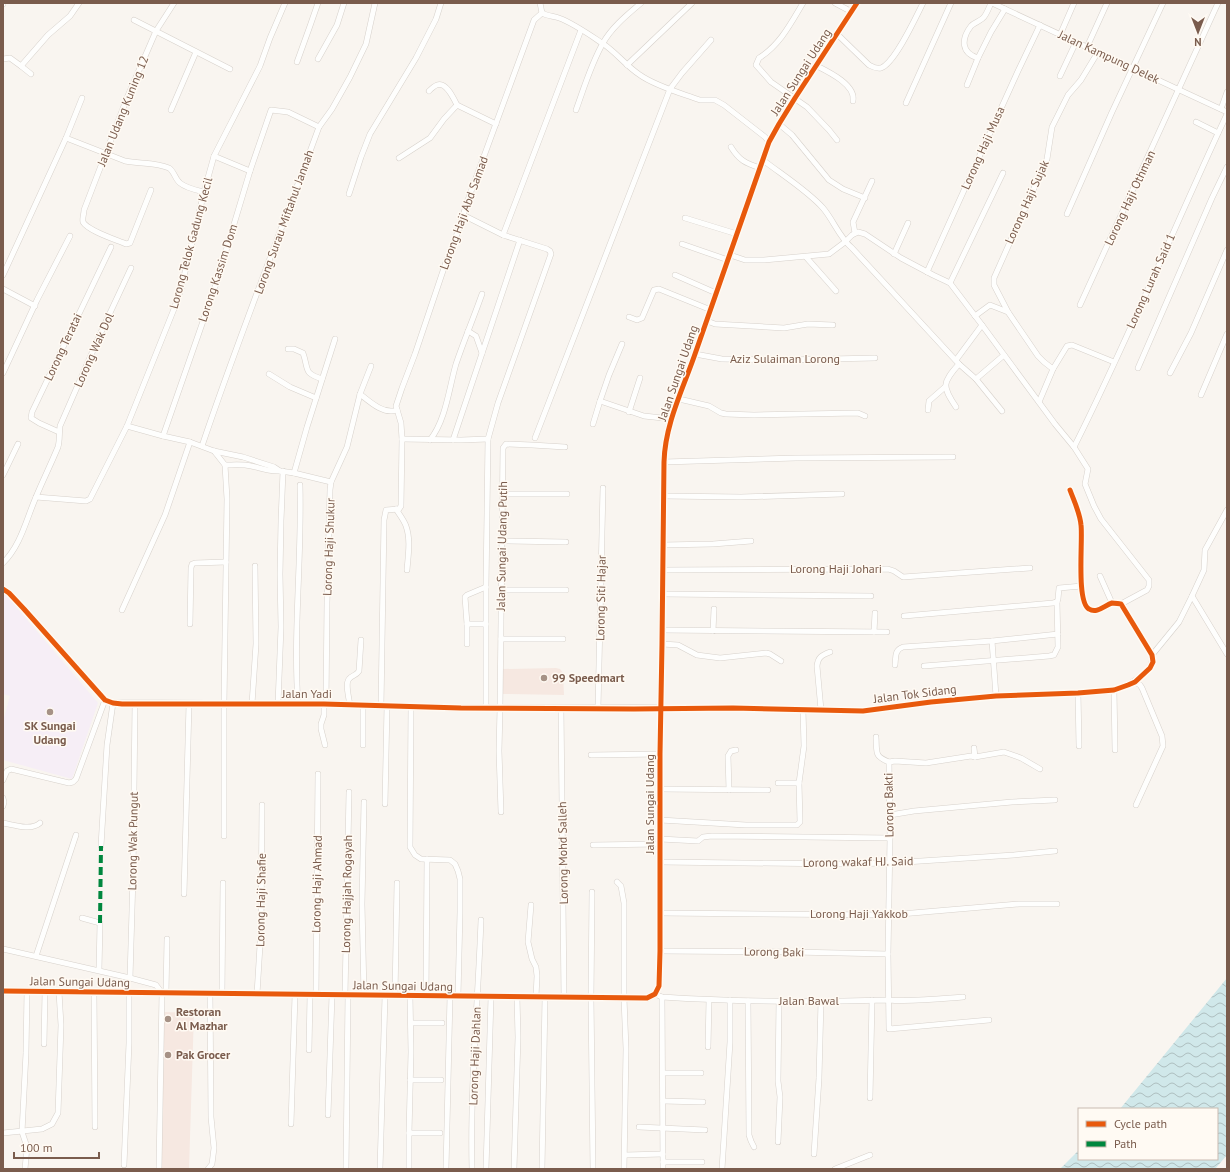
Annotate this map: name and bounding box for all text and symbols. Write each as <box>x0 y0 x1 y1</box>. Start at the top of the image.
north arrow <box>1178 12 1218 52</box>
street label: Jalan Sungai Udang <box>766 26 834 119</box>
street label: Jalan Kampung Delek <box>1055 26 1162 87</box>
text: N <box>1194 35 1202 49</box>
street label: Jalan Udang Kuning 12 <box>93 53 152 169</box>
street label: Lorong Haji Musa <box>958 104 1008 192</box>
street label: Lorong Surau Miftahul Jannah <box>250 148 317 296</box>
street label: Lorong Haji Othman <box>1101 148 1158 248</box>
street label: Lorong Haji Abd Samad <box>436 154 491 272</box>
street label: Lorong Haji Sujak <box>1001 157 1052 246</box>
street label: Lorong Telok Gadung Kecil <box>166 175 215 310</box>
street label: Lorong Kassim Dom <box>195 222 240 324</box>
street label: Lorong Lurah Said 1 <box>1123 231 1178 331</box>
street label: Lorong Wak Dol <box>70 310 117 389</box>
street label: Lorong Teratai <box>40 311 85 383</box>
street label: Jalan Sungai Udang <box>654 323 701 424</box>
street label: Aziz Sulaiman Lorong <box>730 351 840 366</box>
street label: Jalan Sungai Udang Putih <box>493 481 510 612</box>
street label: Lorong Haji Shukur <box>319 498 338 596</box>
street label: Lorong Siti Hajar <box>592 555 609 641</box>
street label: Lorong Haji Johari <box>790 561 882 576</box>
place label: 99 Speedmart <box>552 670 625 685</box>
marker: 99 Speedmart <box>539 673 549 683</box>
street label: Jalan Tok Sidang <box>872 681 957 706</box>
street label: Jalan Yadi <box>281 686 332 701</box>
marker: SK Sungai Udang <box>45 707 55 717</box>
place label: SK Sungai Udang <box>24 718 76 747</box>
street label: Jalan Sungai Udang <box>642 754 657 855</box>
street label: Lorong Bakti <box>880 773 897 837</box>
street label: Lorong Wak Pungut <box>124 792 141 890</box>
street label: Lorong Mohd Salleh <box>554 801 571 905</box>
street label: Lorong Haji Ahmad <box>308 835 325 933</box>
street label: Lorong Hajjah Rogayah <box>338 835 355 953</box>
street label: Lorong Haji Shafie <box>252 853 269 947</box>
street label: Lorong wakaf HJ. Said <box>803 853 913 870</box>
street label: Lorong Haji Yakkob <box>810 906 908 921</box>
street label: Lorong Baki <box>744 943 804 960</box>
street label: Jalan Sungai Udang <box>29 973 130 990</box>
street label: Jalan Sungai Udang <box>352 977 453 994</box>
street label: Jalan Bawal <box>778 993 839 1008</box>
place label: Restoran Al Mazhar <box>176 1004 228 1033</box>
street label: Lorong Haji Dahlan <box>465 1006 484 1106</box>
marker: Restoran Al Mazhar <box>163 1014 173 1024</box>
place label: Pak Grocer <box>176 1047 231 1062</box>
marker: Pak Grocer <box>163 1050 173 1060</box>
legend <box>1078 1108 1218 1160</box>
text: Cycle path <box>1114 1116 1167 1131</box>
scale bar <box>14 1134 99 1160</box>
text: Path <box>1114 1136 1137 1151</box>
text: 100 m <box>20 1140 53 1155</box>

